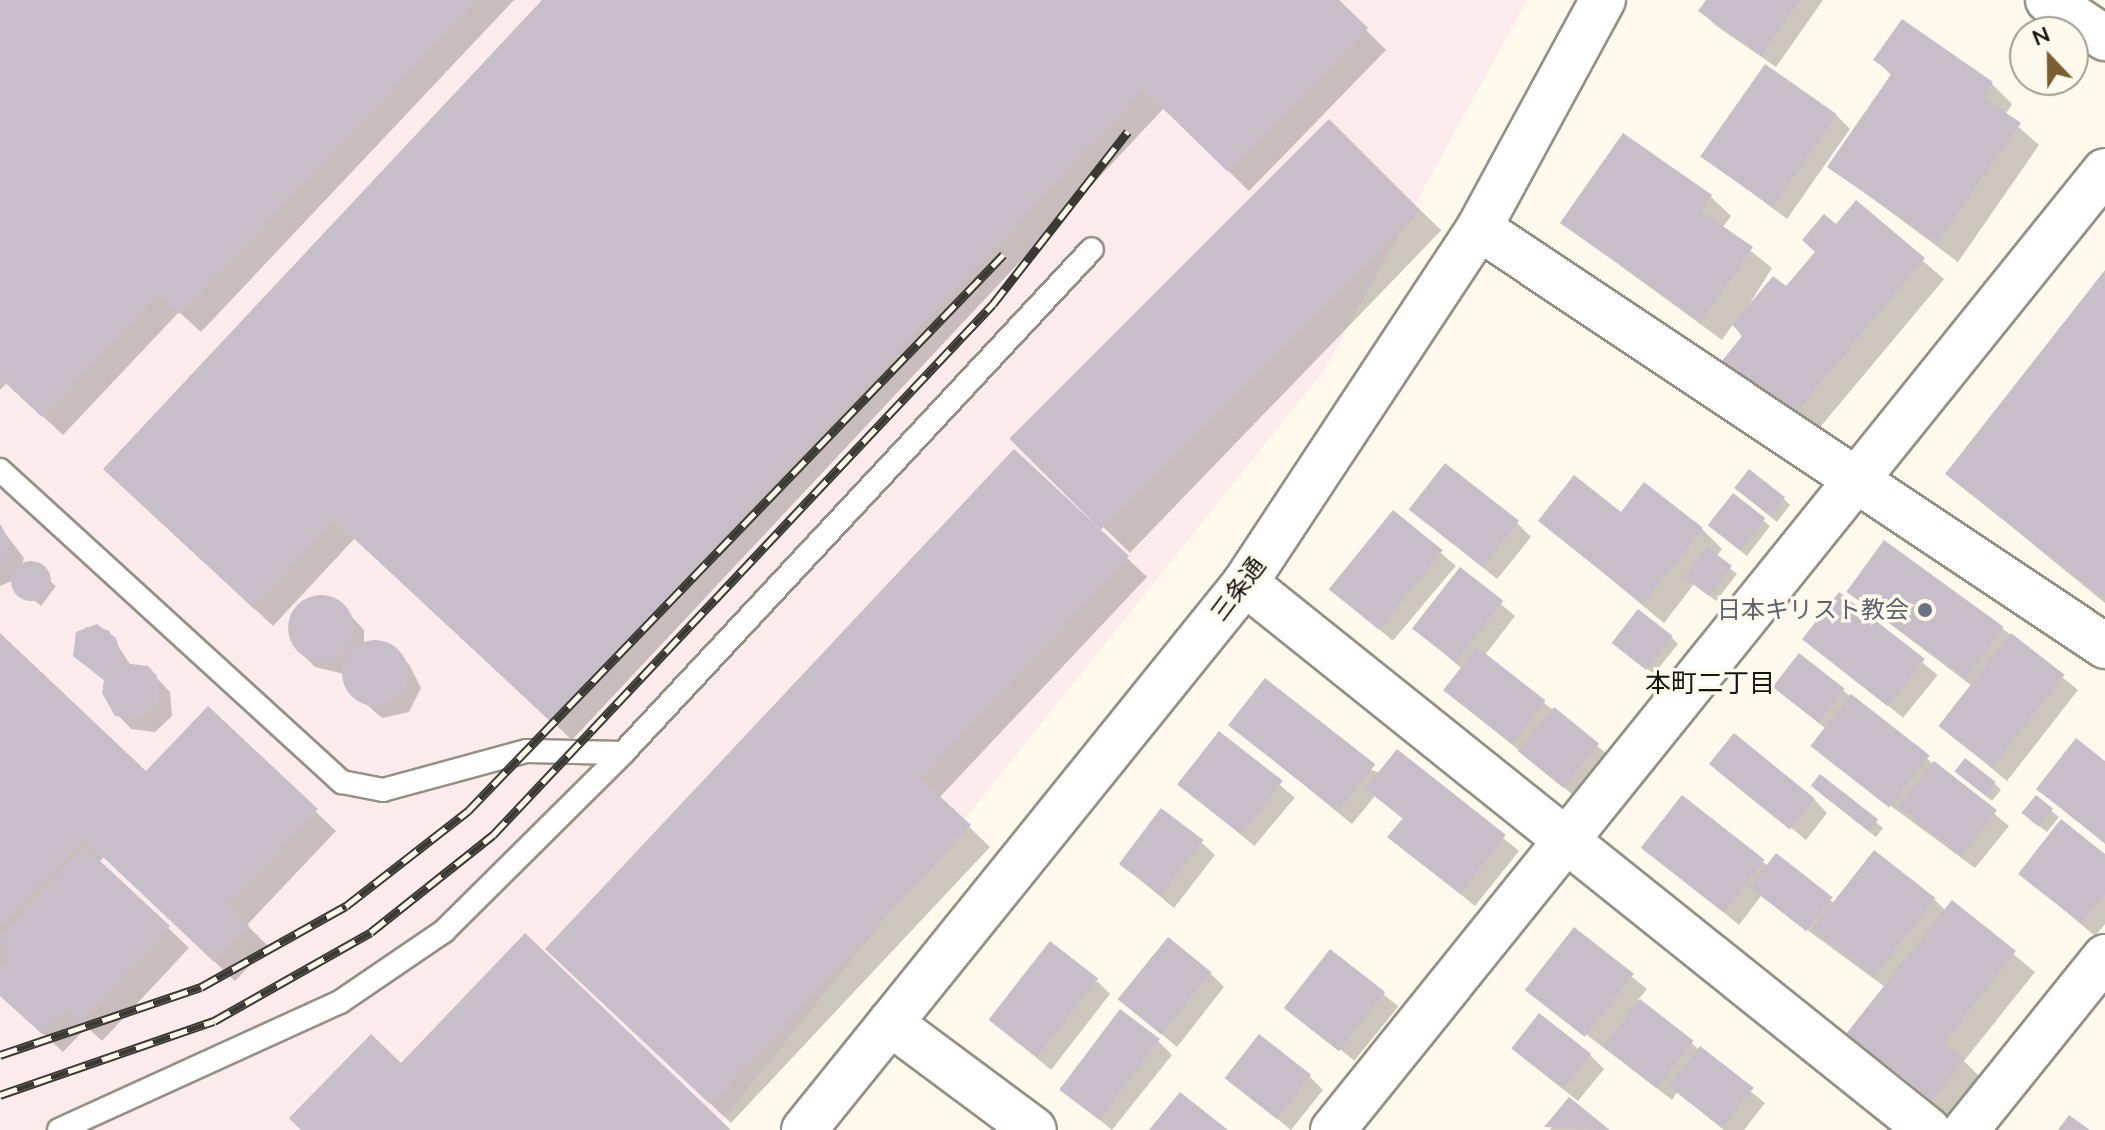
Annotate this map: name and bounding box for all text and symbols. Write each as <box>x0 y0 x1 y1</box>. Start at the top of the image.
north arrow <box>2009 16 2089 96</box>
text: N <box>2028 20 2054 52</box>
street label: 三条通 <box>1205 552 1271 626</box>
place label: 日本キリスト教会 <box>1717 596 1909 624</box>
marker: 日本キリスト教会 <box>1916 601 1934 619</box>
district label: 本町二丁目 <box>1645 667 1775 699</box>

